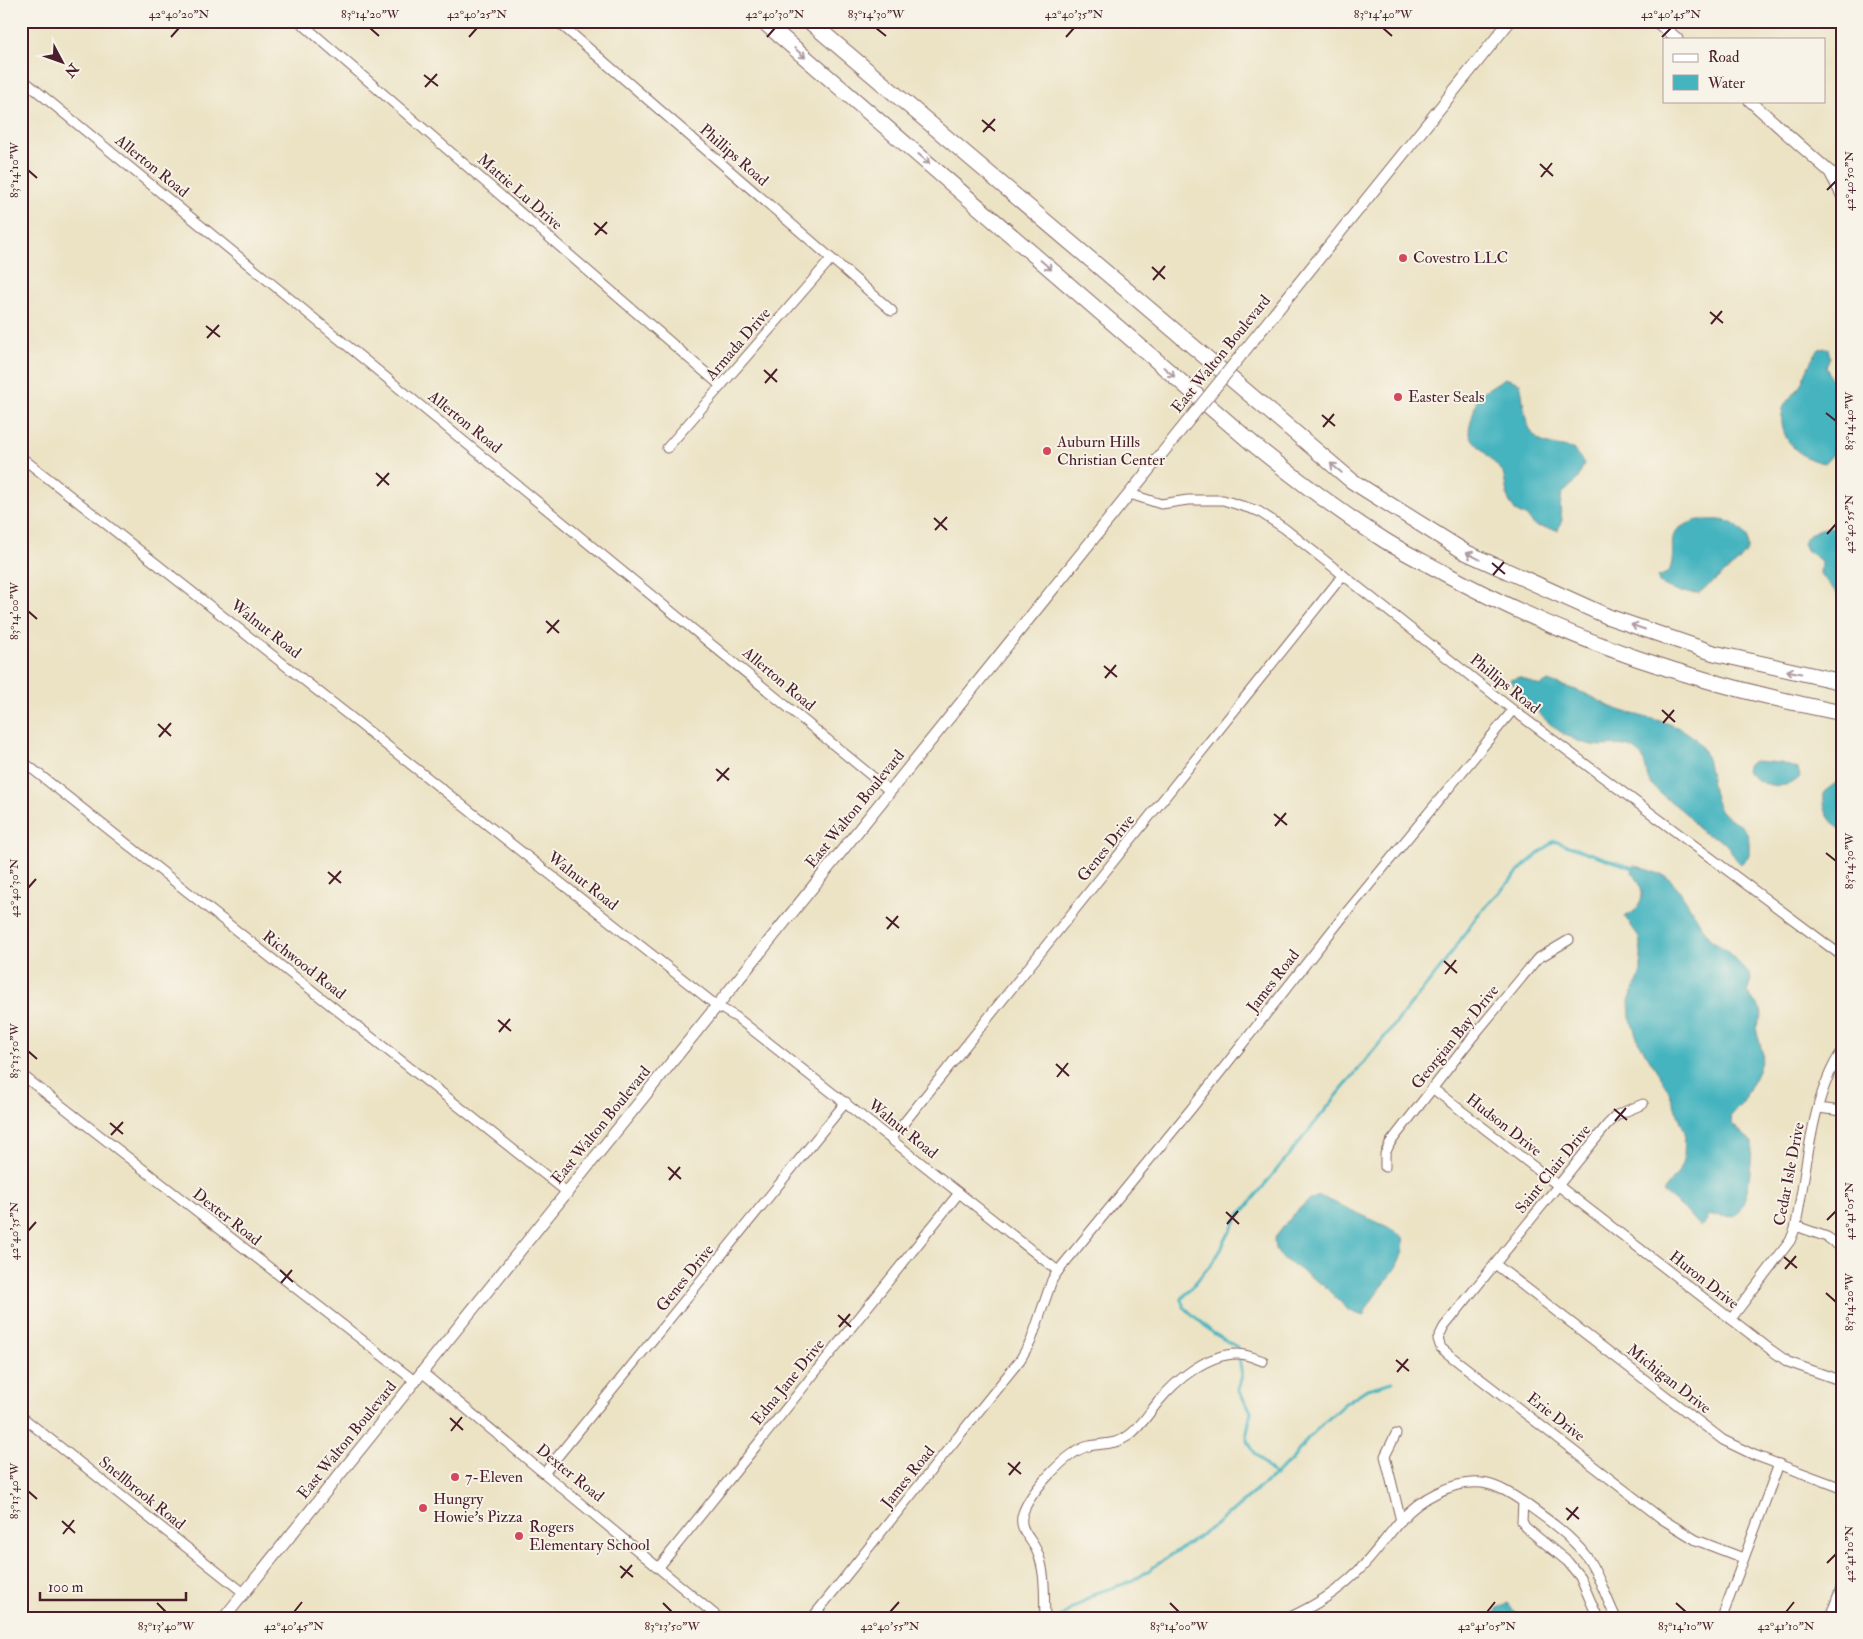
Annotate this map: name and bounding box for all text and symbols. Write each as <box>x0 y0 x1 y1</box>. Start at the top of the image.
text: 42°40'20"N <box>149 7 210 22</box>
text: 83°14'20"W <box>341 7 400 22</box>
text: 42°40'25"N <box>447 7 507 22</box>
text: 42°40'30"N <box>745 7 805 22</box>
text: 83°14'30"W <box>848 7 905 22</box>
text: 42°40'35"N <box>1045 7 1103 22</box>
text: 83°14'40"W <box>1354 7 1413 22</box>
text: 42°40'45"N <box>1641 7 1701 22</box>
north arrow <box>38 38 88 88</box>
legend <box>1663 38 1826 102</box>
one-way arrow <box>794 47 807 59</box>
text: Road <box>1708 48 1740 67</box>
text: N <box>61 59 83 81</box>
text: Water <box>1707 74 1745 93</box>
street label: Phillips Road <box>695 120 773 191</box>
street label: Allerton Road <box>110 130 193 202</box>
text: 83°14'10"W <box>7 141 22 198</box>
street label: Mattie Lu Drive <box>473 150 567 235</box>
text: 42°40'50"N <box>1842 151 1857 211</box>
one-way arrow <box>917 153 930 165</box>
place label: Covestro LLC <box>1413 248 1508 268</box>
marker: Covestro LLC <box>1397 252 1409 264</box>
one-way arrow <box>1040 260 1053 271</box>
street label: East Walton Boulevard <box>1167 291 1275 417</box>
street label: Armada Drive <box>700 303 775 385</box>
one-way arrow <box>1163 366 1176 378</box>
street label: Allerton Road <box>423 386 506 458</box>
place label: Easter Seals <box>1408 387 1485 407</box>
marker: Easter Seals <box>1392 391 1404 403</box>
text: 83°14'40"W <box>1842 391 1857 450</box>
place label: Auburn Hills Christian Center <box>1056 432 1165 470</box>
marker: Auburn Hills Christian Center <box>1041 445 1053 457</box>
one-way arrow <box>1330 462 1343 474</box>
text: 42°40'55"N <box>1842 494 1857 554</box>
one-way arrow <box>1466 551 1481 560</box>
text: 83°14'00"W <box>7 581 22 640</box>
street label: Walnut Road <box>226 595 305 663</box>
one-way arrow <box>1631 622 1646 631</box>
street label: Allerton Road <box>738 642 820 715</box>
street label: Phillips Road <box>1465 650 1544 719</box>
one-way arrow <box>1786 667 1802 676</box>
street label: East Walton Boulevard <box>801 746 909 872</box>
street label: Genes Drive <box>1073 810 1139 886</box>
text: 83°14'30"W <box>1842 832 1857 889</box>
street label: Walnut Road <box>543 847 622 915</box>
text: 42°40'30"N <box>7 858 22 918</box>
street label: Richwood Road <box>258 926 350 1004</box>
street label: James Road <box>1242 946 1305 1018</box>
street label: Georgian Bay Drive <box>1407 981 1503 1093</box>
text: 83°13'50"W <box>7 1023 22 1079</box>
street label: East Walton Boulevard <box>547 1062 655 1188</box>
street label: Hudson Drive <box>1462 1089 1546 1161</box>
street label: Walnut Road <box>863 1094 942 1163</box>
street label: Saint Clair Drive <box>1511 1120 1595 1218</box>
street label: Cedar Isle Drive <box>1769 1120 1809 1227</box>
text: 42°41'05"N <box>1842 1182 1857 1240</box>
street label: Dexter Road <box>189 1184 265 1250</box>
text: 42°40'35"N <box>7 1202 22 1260</box>
street label: Genes Drive <box>652 1240 718 1316</box>
street label: Huron Drive <box>1665 1247 1743 1314</box>
text: 83°14'20"W <box>1842 1272 1857 1331</box>
street label: Edna Jane Drive <box>747 1335 830 1430</box>
street label: Michigan Drive <box>1623 1340 1715 1418</box>
street label: East Walton Boulevard <box>293 1377 401 1503</box>
street label: Erie Drive <box>1523 1388 1589 1446</box>
street label: Dexter Road <box>532 1440 608 1506</box>
street label: James Road <box>876 1442 940 1513</box>
street label: Snellbrook Road <box>95 1452 189 1534</box>
text: 83°13'40"W <box>7 1462 22 1519</box>
place label: 7-Eleven <box>465 1467 523 1487</box>
marker: 7-Eleven <box>449 1471 461 1483</box>
place label: Hungry Howie's Pizza <box>433 1489 523 1527</box>
marker: Hungry Howie's Pizza <box>417 1502 429 1514</box>
place label: Rogers Elementary School <box>529 1517 650 1555</box>
text: 42°41'10"N <box>1842 1525 1857 1582</box>
marker: Rogers Elementary School <box>513 1530 525 1542</box>
scale bar <box>40 1569 186 1601</box>
text: 100 m <box>48 1578 84 1597</box>
text: 83°13'40"W <box>138 1619 195 1634</box>
text: 42°40'45"N <box>264 1619 324 1634</box>
text: 83°13'50"W <box>644 1619 700 1634</box>
text: 42°40'55"N <box>860 1619 920 1634</box>
text: 83°14'00"W <box>1150 1619 1209 1634</box>
text: 42°41'05"N <box>1458 1619 1516 1634</box>
text: 83°14'10"W <box>1658 1619 1715 1634</box>
text: 42°41'10"N <box>1758 1619 1815 1634</box>

